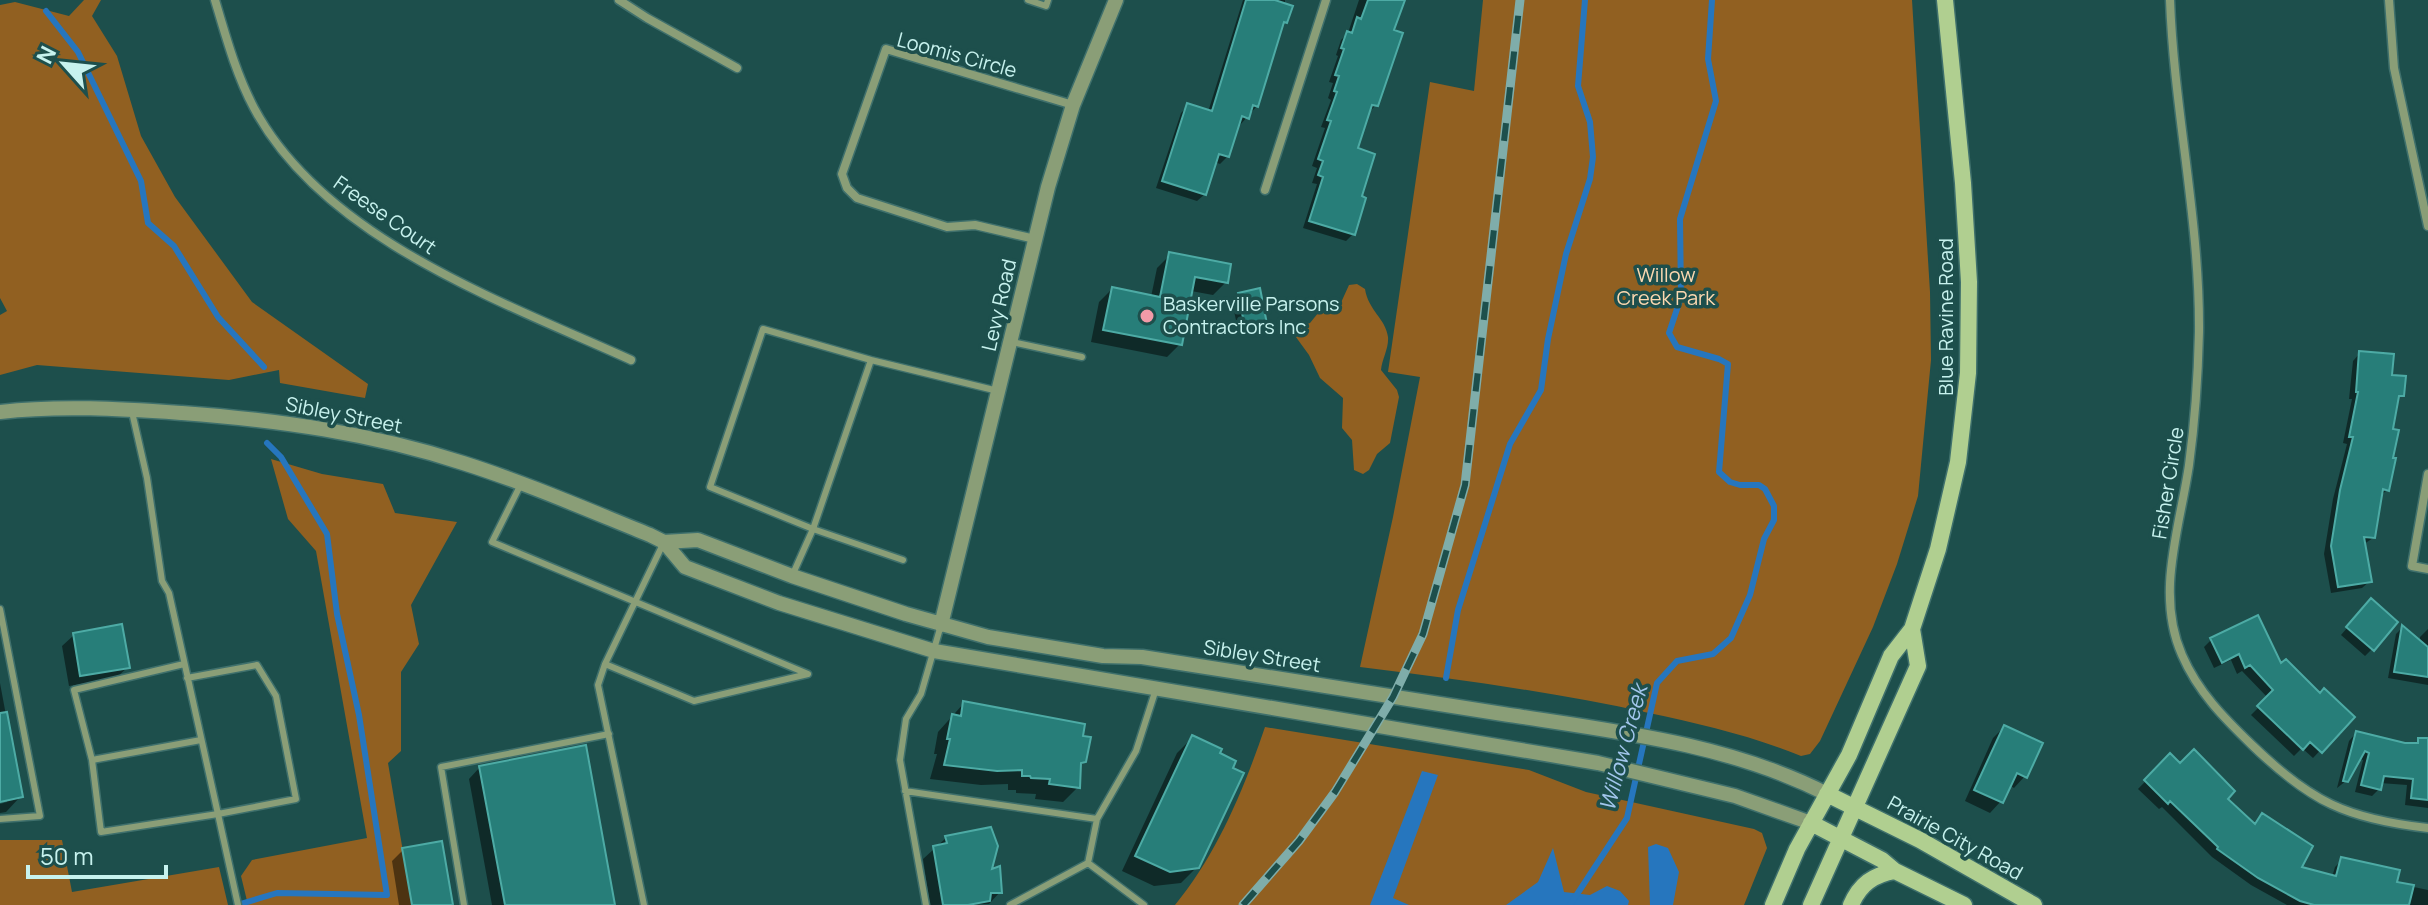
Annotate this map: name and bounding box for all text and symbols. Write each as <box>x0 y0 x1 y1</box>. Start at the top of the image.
north arrow <box>24 24 104 104</box>
street label: Loomis Circle <box>894 26 1020 83</box>
text: N <box>29 41 63 69</box>
street label: Freese Court <box>328 169 442 260</box>
street label: Blue Ravine Road <box>1932 238 1959 396</box>
street label: Levy Road <box>975 256 1022 353</box>
park label: Willow Creek Park <box>1617 261 1716 311</box>
place label: Baskerville Parsons Contractors Inc <box>1163 290 1340 340</box>
marker: Baskerville Parsons Contractors Inc <box>1138 307 1156 325</box>
street label: Sibley Street <box>283 390 405 439</box>
street label: Fisher Circle <box>2145 425 2190 541</box>
street label: Sibley Street <box>1202 633 1323 678</box>
water label: Willow Creek <box>1592 679 1655 814</box>
street label: Prairie City Road <box>1883 789 2028 886</box>
scale bar <box>28 829 166 879</box>
text: 50 m <box>40 839 94 872</box>

